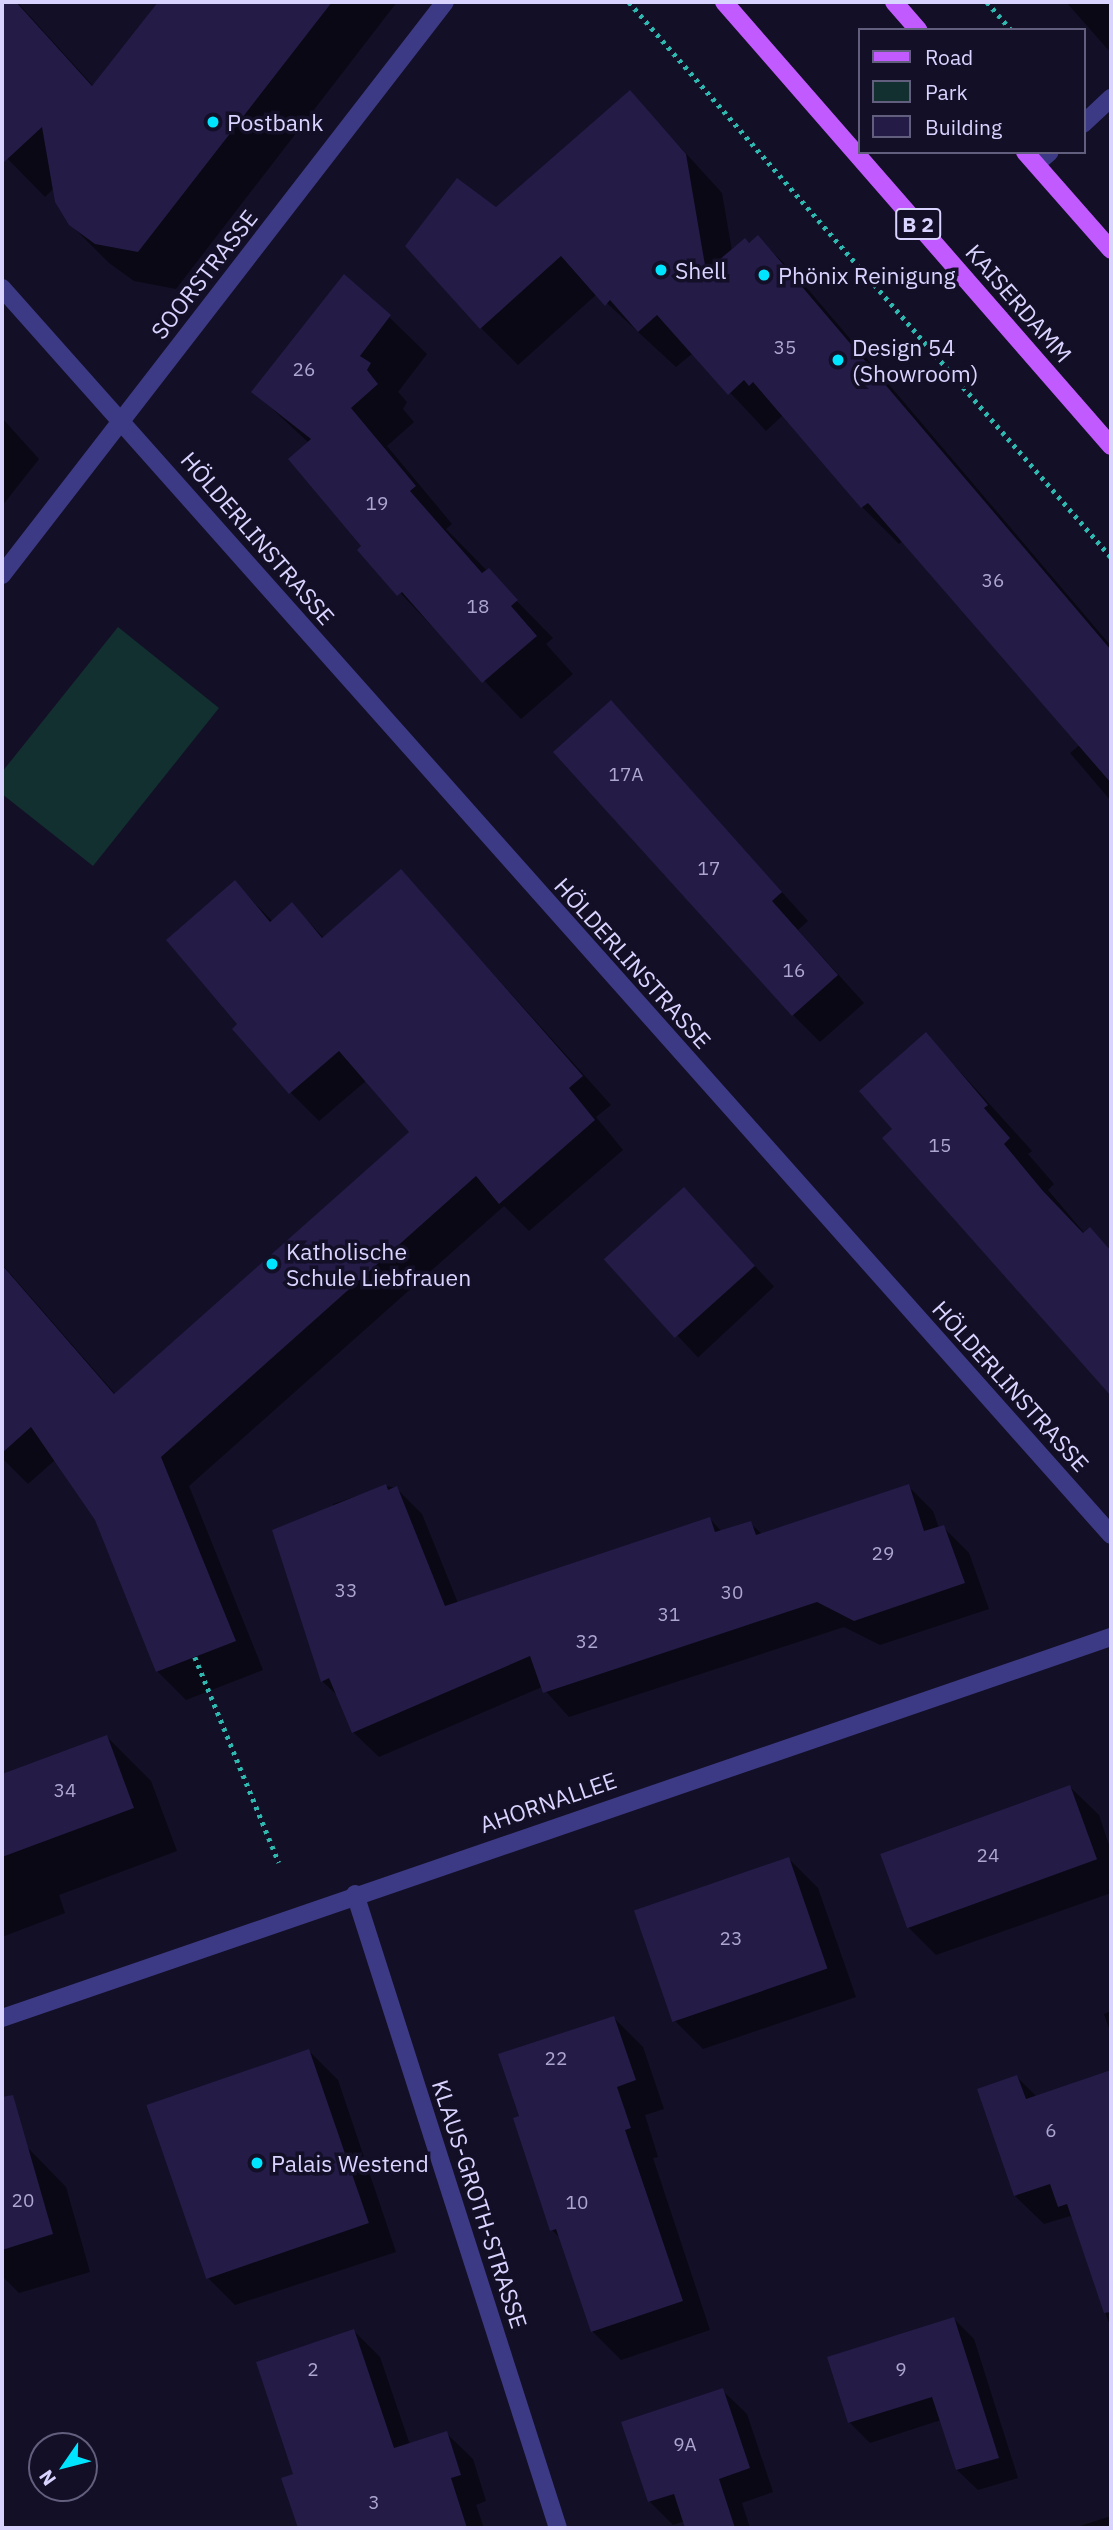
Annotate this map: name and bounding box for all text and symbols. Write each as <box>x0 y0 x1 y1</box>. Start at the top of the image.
legend <box>858 28 1085 154</box>
text: Road <box>925 43 973 71</box>
text: Park <box>925 78 968 106</box>
place label: Postbank <box>227 108 323 136</box>
text: Building <box>925 113 1002 141</box>
marker: Postbank <box>205 114 221 130</box>
street label: SOORSTRASSE <box>145 204 263 344</box>
road number: B 2 <box>894 206 942 242</box>
street label: KAISERDAMM <box>960 238 1078 368</box>
place label: Shell <box>675 256 726 284</box>
place label: Phönix Reinigung <box>778 261 956 289</box>
marker: Shell <box>653 262 669 278</box>
marker: Phönix Reinigung <box>756 267 772 283</box>
place label: Design 54 (Showroom) <box>852 333 978 387</box>
house number: 35 <box>774 337 796 359</box>
marker: Design 54 (Showroom) <box>830 352 846 368</box>
house number: 26 <box>293 359 315 381</box>
street label: HÖLDERLINSTRASSE <box>175 446 341 630</box>
house number: 19 <box>366 493 388 515</box>
house number: 36 <box>982 570 1004 592</box>
house number: 18 <box>467 596 489 618</box>
house number: 17A <box>609 764 643 786</box>
house number: 17 <box>698 858 720 880</box>
street label: HÖLDERLINSTRASSE <box>549 872 717 1054</box>
house number: 16 <box>783 960 805 982</box>
house number: 15 <box>929 1135 951 1157</box>
place label: Katholische Schule Liebfrauen <box>286 1237 471 1291</box>
marker: Katholische Schule Liebfrauen <box>264 1256 280 1272</box>
street label: HÖLDERLINSTRASSE <box>927 1295 1095 1477</box>
house number: 29 <box>872 1543 894 1565</box>
house number: 33 <box>335 1580 357 1602</box>
house number: 30 <box>721 1582 743 1604</box>
house number: 31 <box>658 1604 680 1626</box>
house number: 32 <box>576 1631 598 1653</box>
street label: AHORNALLEE <box>476 1766 620 1838</box>
house number: 34 <box>54 1780 76 1802</box>
house number: 24 <box>977 1845 999 1867</box>
house number: 23 <box>720 1928 742 1950</box>
house number: 22 <box>545 2048 567 2070</box>
street label: KLAUS-GROTH-STRASSE <box>427 2076 533 2332</box>
house number: 6 <box>1045 2120 1057 2142</box>
place label: Palais Westend <box>271 2149 429 2177</box>
marker: Palais Westend <box>249 2155 265 2171</box>
house number: 20 <box>12 2190 34 2212</box>
house number: 10 <box>566 2192 588 2214</box>
house number: 2 <box>307 2359 319 2381</box>
house number: 9 <box>895 2359 907 2381</box>
north arrow <box>28 2432 98 2502</box>
house number: 9A <box>673 2434 697 2456</box>
text: N <box>34 2465 61 2490</box>
house number: 3 <box>368 2492 380 2514</box>

